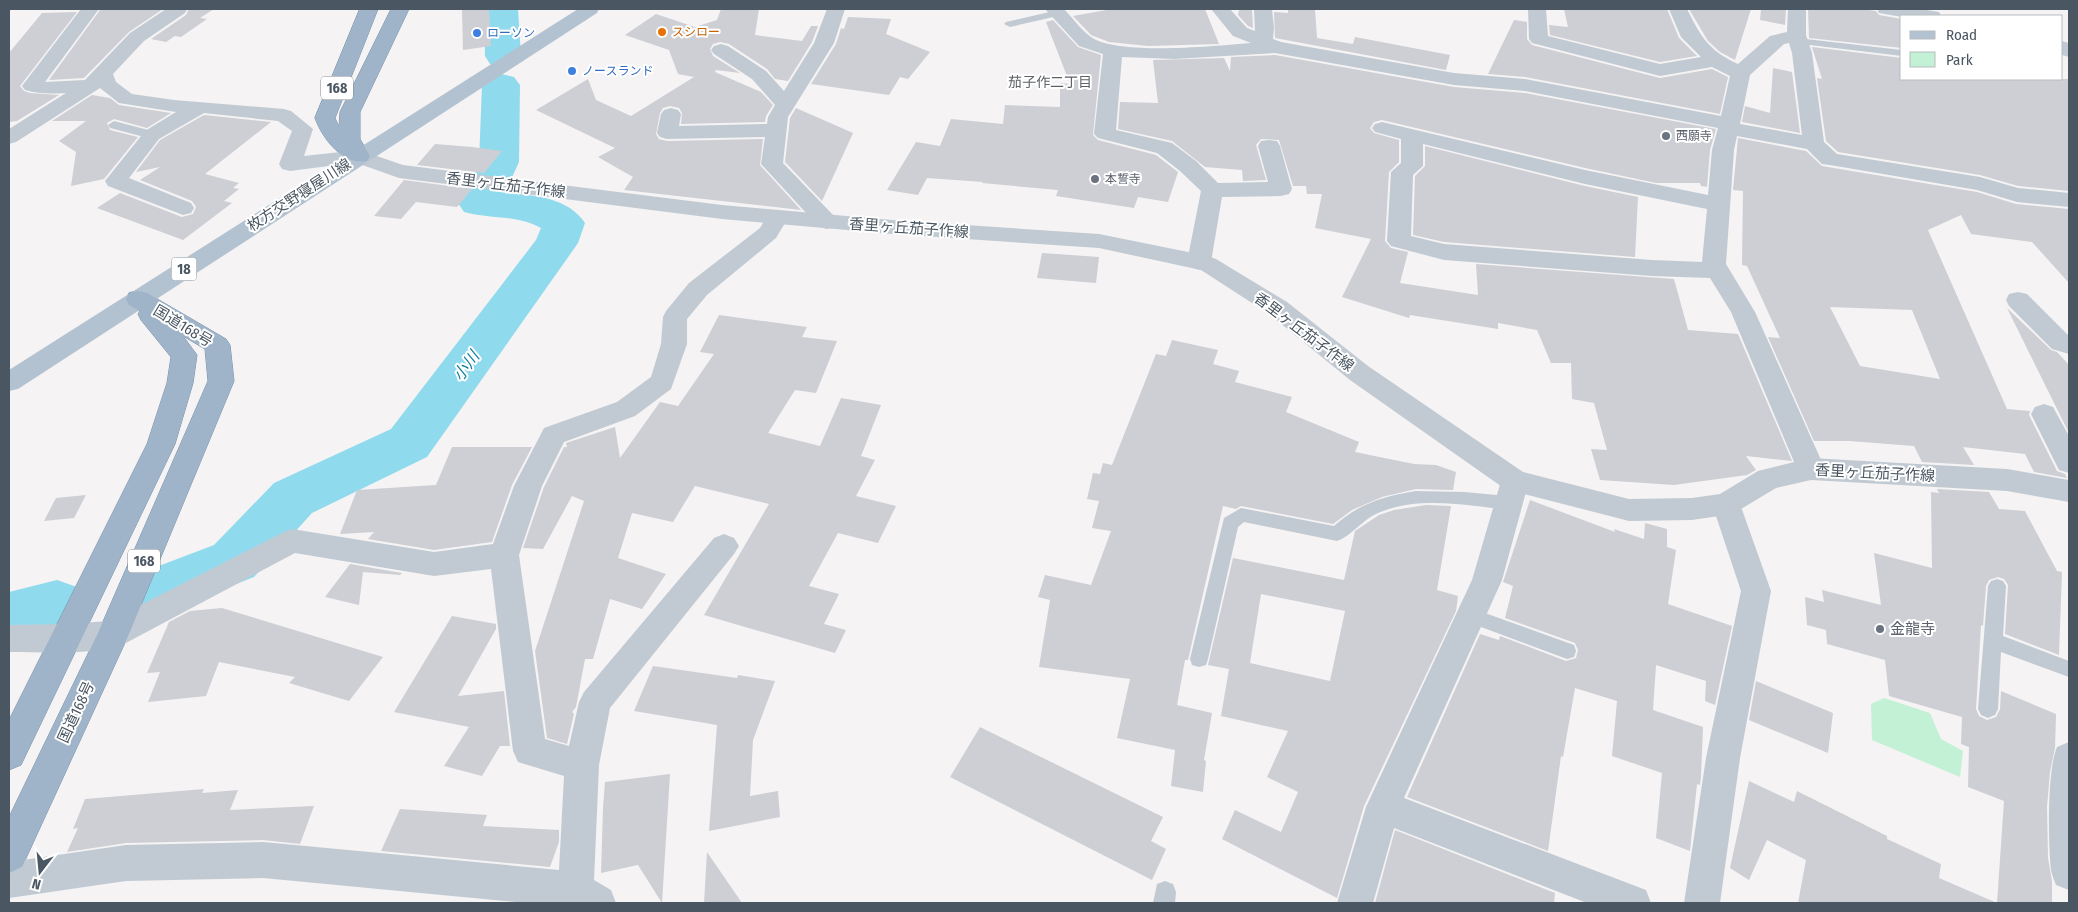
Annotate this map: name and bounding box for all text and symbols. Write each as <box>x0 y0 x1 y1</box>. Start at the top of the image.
legend <box>1900 15 2063 80</box>
place label: スシロー <box>672 25 720 39</box>
place label: ローソン <box>487 26 535 40</box>
marker: スシロー <box>656 26 668 38</box>
text: Road <box>1946 26 1977 44</box>
marker: ローソン <box>471 27 483 39</box>
text: Park <box>1946 51 1973 69</box>
place label: ノースランド <box>582 64 653 78</box>
marker: ノースランド <box>566 65 578 77</box>
district label: 茄子作二丁目 <box>1008 74 1092 91</box>
road number: 168 <box>321 76 353 100</box>
place label: 西願寺 <box>1676 129 1712 143</box>
marker: 西願寺 <box>1660 130 1672 142</box>
street label: 枚方交野寝屋川線 <box>244 155 354 235</box>
street label: 香里ヶ丘茄子作線 <box>445 169 567 201</box>
place label: 本誓寺 <box>1105 172 1141 186</box>
marker: 本誓寺 <box>1089 173 1101 185</box>
street label: 香里ヶ丘茄子作線 <box>849 215 969 241</box>
road number: 18 <box>172 258 196 280</box>
street label: 香里ヶ丘茄子作線 <box>1251 289 1357 375</box>
street label: 国道168号 <box>150 301 216 351</box>
water label: 小川 <box>449 346 484 385</box>
street label: 香里ヶ丘茄子作線 <box>1815 461 1935 485</box>
road number: 168 <box>128 550 160 572</box>
place label: 金龍寺 <box>1890 620 1935 638</box>
marker: 金龍寺 <box>1874 623 1886 635</box>
street label: 国道168号 <box>54 678 98 746</box>
north arrow <box>15 847 65 897</box>
text: N <box>30 875 43 893</box>

